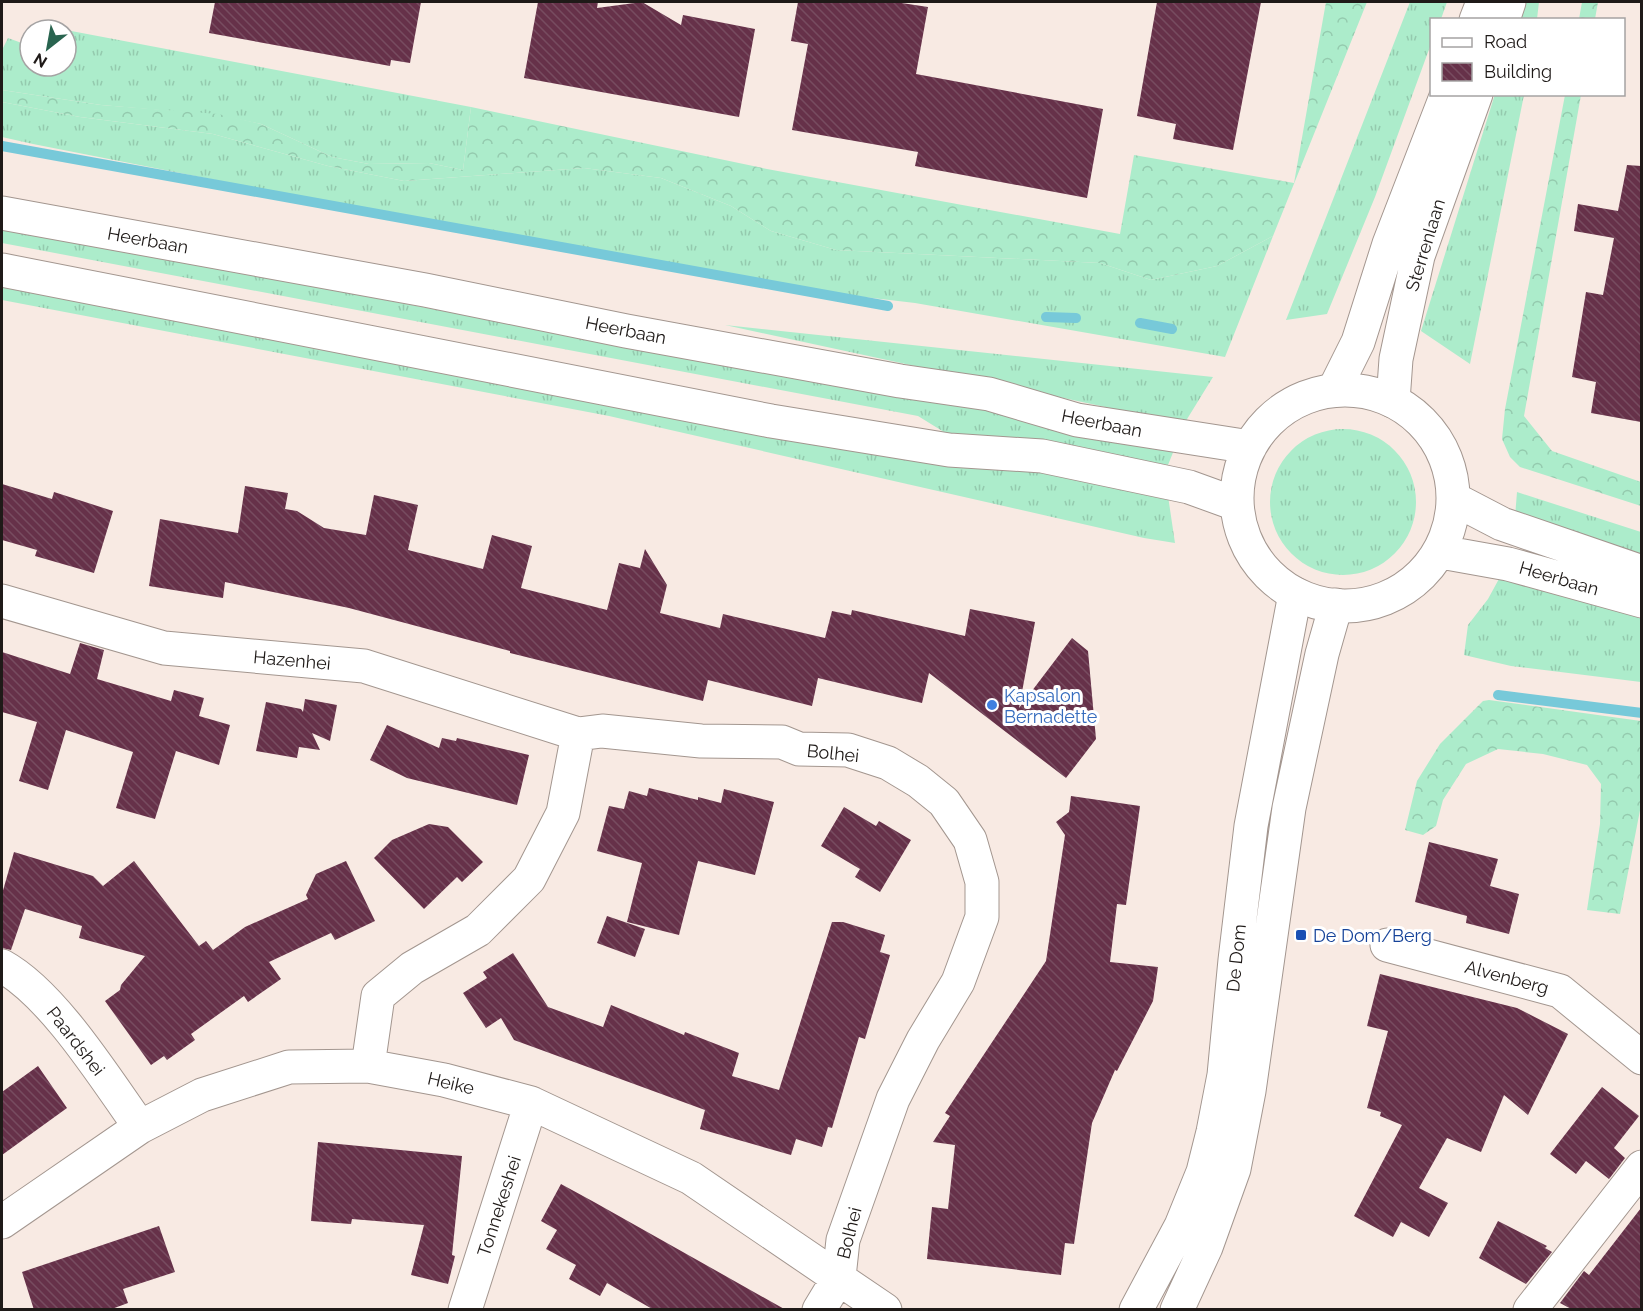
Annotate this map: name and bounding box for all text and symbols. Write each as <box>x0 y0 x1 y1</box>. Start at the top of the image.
north arrow <box>18 18 78 78</box>
legend <box>1430 18 1625 96</box>
text: Road <box>1484 31 1527 52</box>
text: N <box>30 49 51 72</box>
text: Building <box>1484 61 1552 82</box>
street label: Sterrenlaan <box>1401 196 1449 294</box>
street label: Heerbaan <box>106 223 190 257</box>
street label: Heerbaan <box>584 312 668 348</box>
street label: Heerbaan <box>1060 405 1144 441</box>
street label: Heerbaan <box>1517 557 1601 599</box>
street label: Hazenhei <box>252 646 332 674</box>
place label: Kapsalon Bernadette <box>1004 685 1098 727</box>
marker: Kapsalon Bernadette <box>985 698 999 712</box>
street label: Bolhei <box>806 740 860 766</box>
street label: De Dom <box>1222 923 1250 993</box>
place label: De Dom/Berg <box>1313 925 1432 946</box>
marker: De Dom/Berg <box>1294 928 1308 942</box>
street label: Alvenberg <box>1463 956 1551 998</box>
street label: Paardshei <box>43 1002 109 1080</box>
street label: Heike <box>426 1067 477 1099</box>
street label: Tonnekeshei <box>473 1153 525 1259</box>
street label: Bolhei <box>832 1205 866 1261</box>

